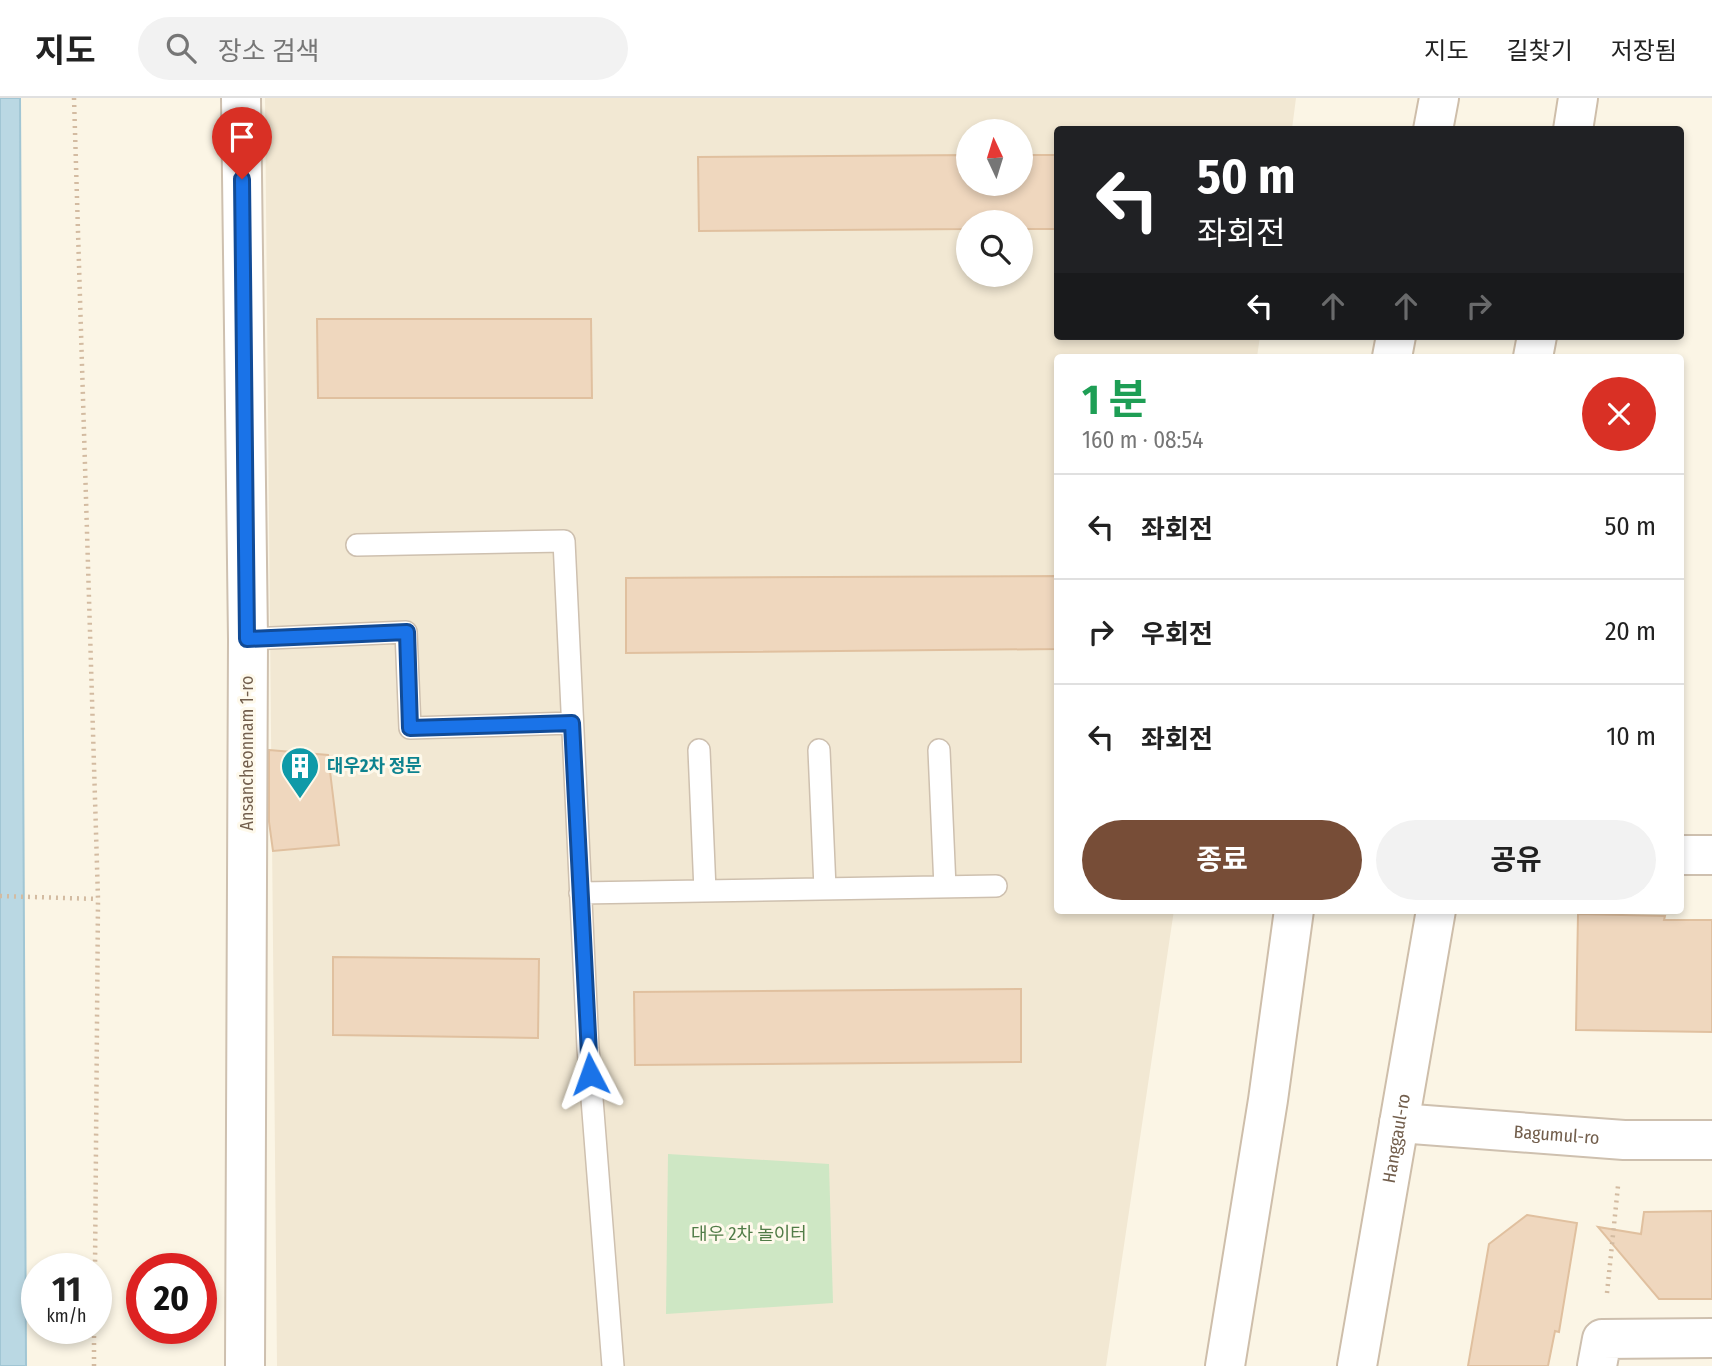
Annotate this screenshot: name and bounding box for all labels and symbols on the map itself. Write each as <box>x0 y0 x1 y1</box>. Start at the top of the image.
pin <box>212 107 272 179</box>
north arrow <box>956 119 1032 196</box>
street label: Ansancheonnam 1-ro <box>236 675 258 831</box>
building icon: 대우2차 정문 <box>279 745 321 800</box>
place label: 대우2차 정문 <box>327 755 422 777</box>
position arrow <box>553 1037 627 1111</box>
street label: Hanggaul-ro <box>1378 1092 1415 1185</box>
street label: Bagumul-ro <box>1513 1121 1600 1149</box>
park label: 대우 2차 놀이터 <box>691 1223 807 1245</box>
speed limit sign: 20 <box>126 1253 217 1344</box>

